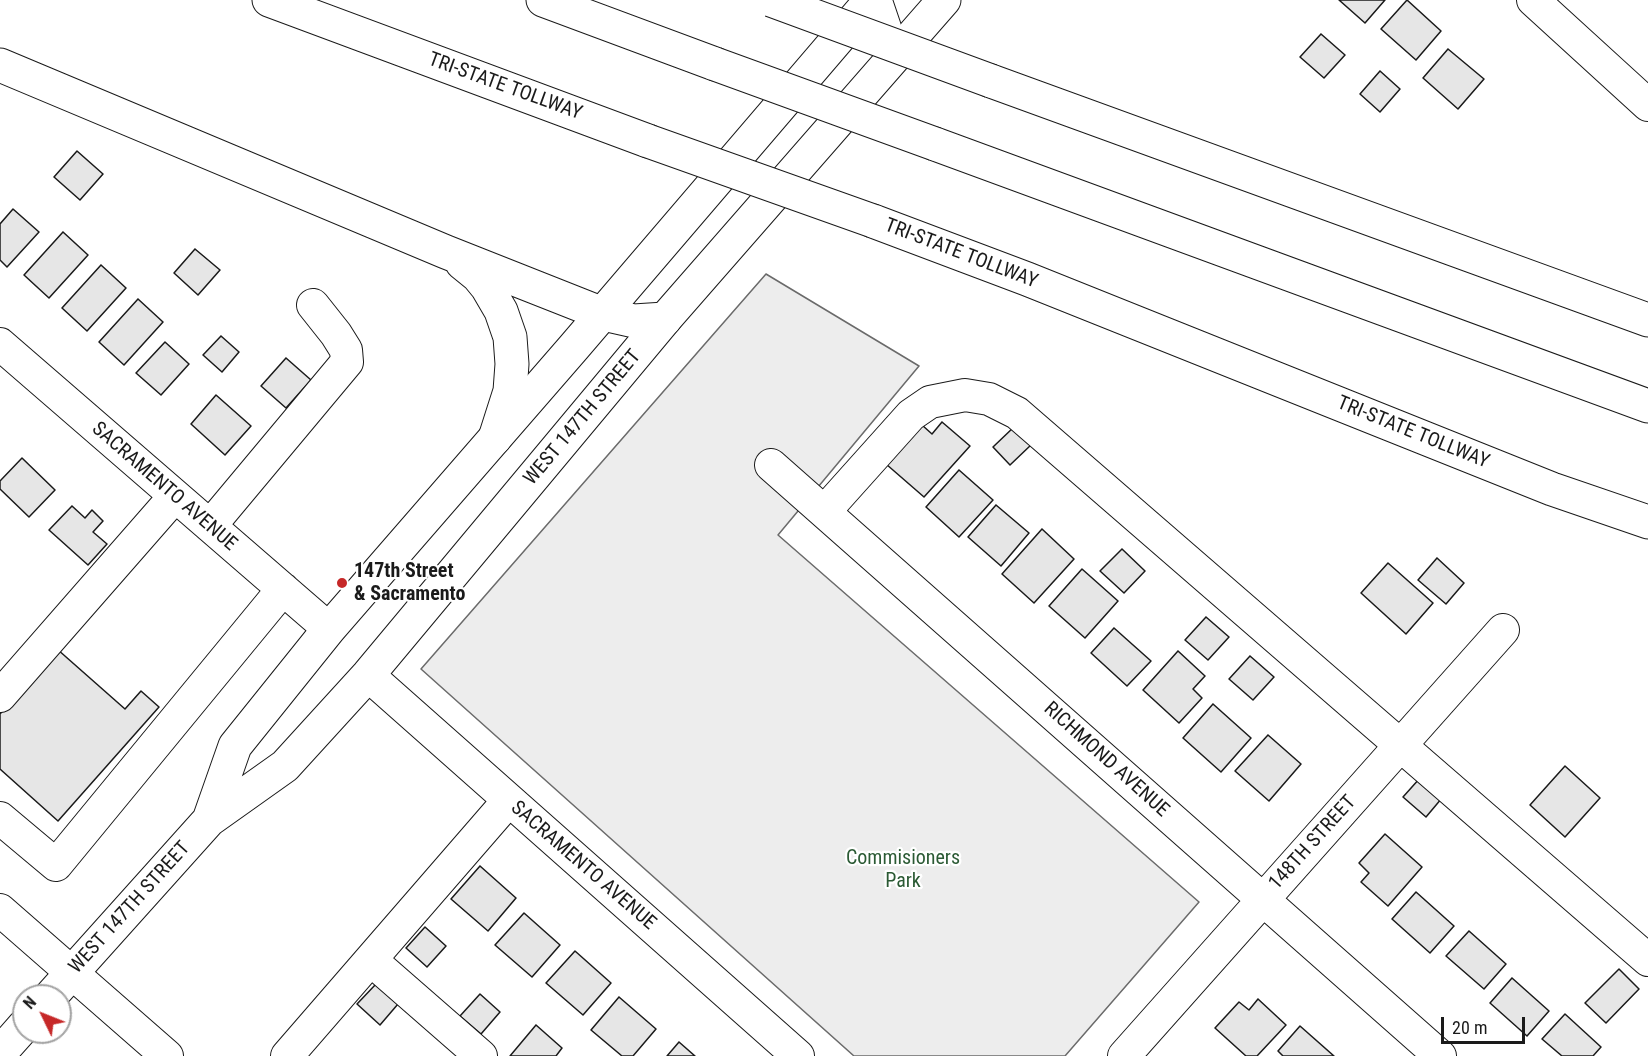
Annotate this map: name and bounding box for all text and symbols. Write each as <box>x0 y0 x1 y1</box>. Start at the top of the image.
street label: TRI-STATE TOLLWAY <box>425 48 585 126</box>
street label: TRI-STATE TOLLWAY <box>881 214 1041 294</box>
street label: WEST 147TH STREET <box>519 345 647 491</box>
street label: TRI-STATE TOLLWAY <box>1333 392 1493 474</box>
street label: SACRAMENTO AVENUE <box>86 417 242 557</box>
place label: 147th Street & Sacramento <box>354 560 465 607</box>
marker: 147th Street & Sacramento <box>335 576 349 590</box>
street label: RICHMOND AVENUE <box>1038 697 1174 823</box>
street label: 148TH STREET <box>1264 791 1362 895</box>
street label: SACRAMENTO AVENUE <box>505 796 661 936</box>
street label: WEST 147TH STREET <box>64 837 196 979</box>
park label: Commisioners Park <box>846 847 960 894</box>
north arrow <box>12 984 72 1044</box>
text: N <box>20 993 40 1013</box>
scale bar <box>1444 1005 1528 1043</box>
text: 20 m <box>1452 1017 1487 1038</box>

